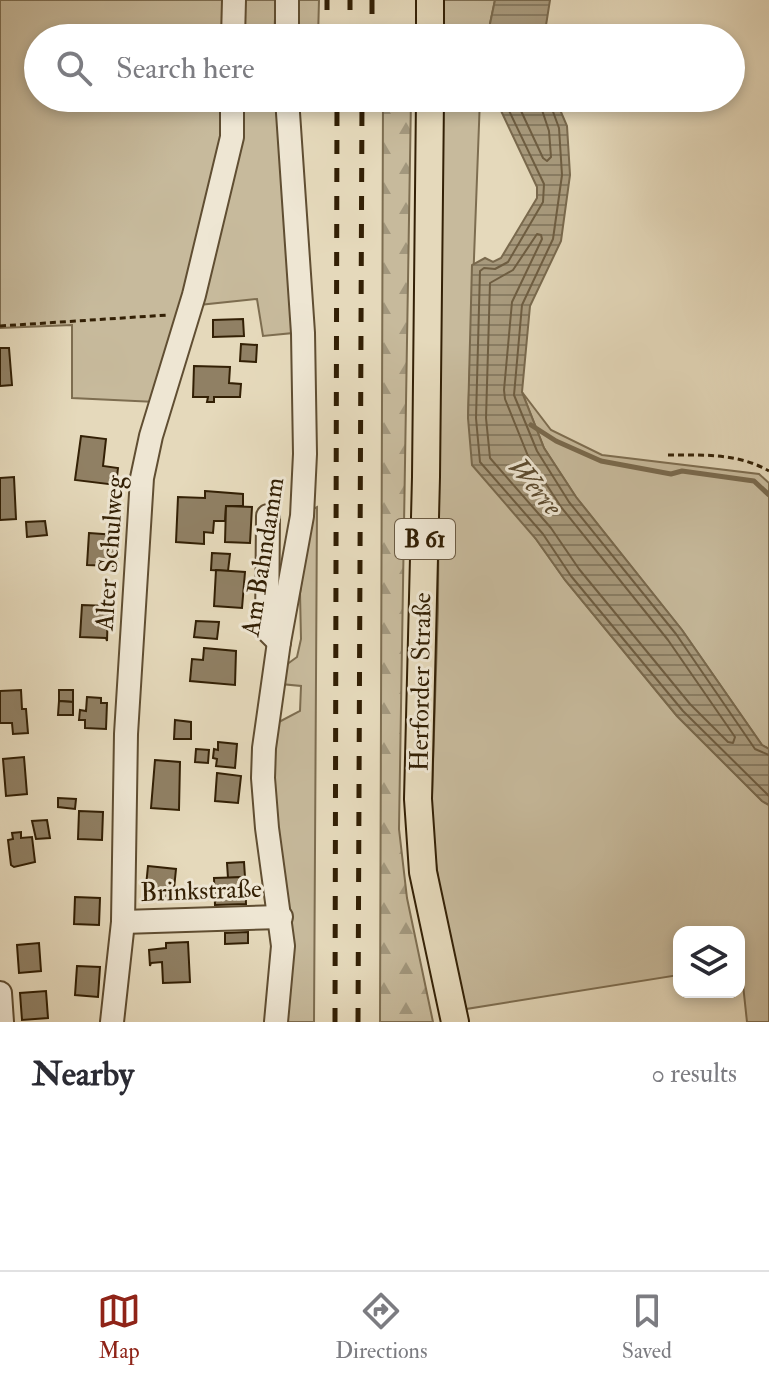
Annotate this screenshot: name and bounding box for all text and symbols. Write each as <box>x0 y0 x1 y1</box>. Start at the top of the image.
search box <box>24 24 745 112</box>
icon: search <box>52 46 96 90</box>
text: Search here <box>116 50 255 87</box>
water label: Werre <box>500 451 570 524</box>
street label: Alter Schulweg <box>89 473 131 633</box>
street label: Am Bahndamm <box>234 475 291 640</box>
road number: B 61 <box>395 519 455 559</box>
street label: Herforder Straße <box>403 592 439 772</box>
street label: Brinkstraße <box>140 873 263 909</box>
map controls <box>673 926 745 998</box>
button: layers <box>673 926 745 998</box>
text: Nearby <box>32 1053 134 1096</box>
text: 0 results <box>652 1058 737 1090</box>
tab: Map <box>97 1289 141 1365</box>
tab: Directions <box>335 1289 428 1365</box>
tab: Saved <box>622 1289 672 1365</box>

